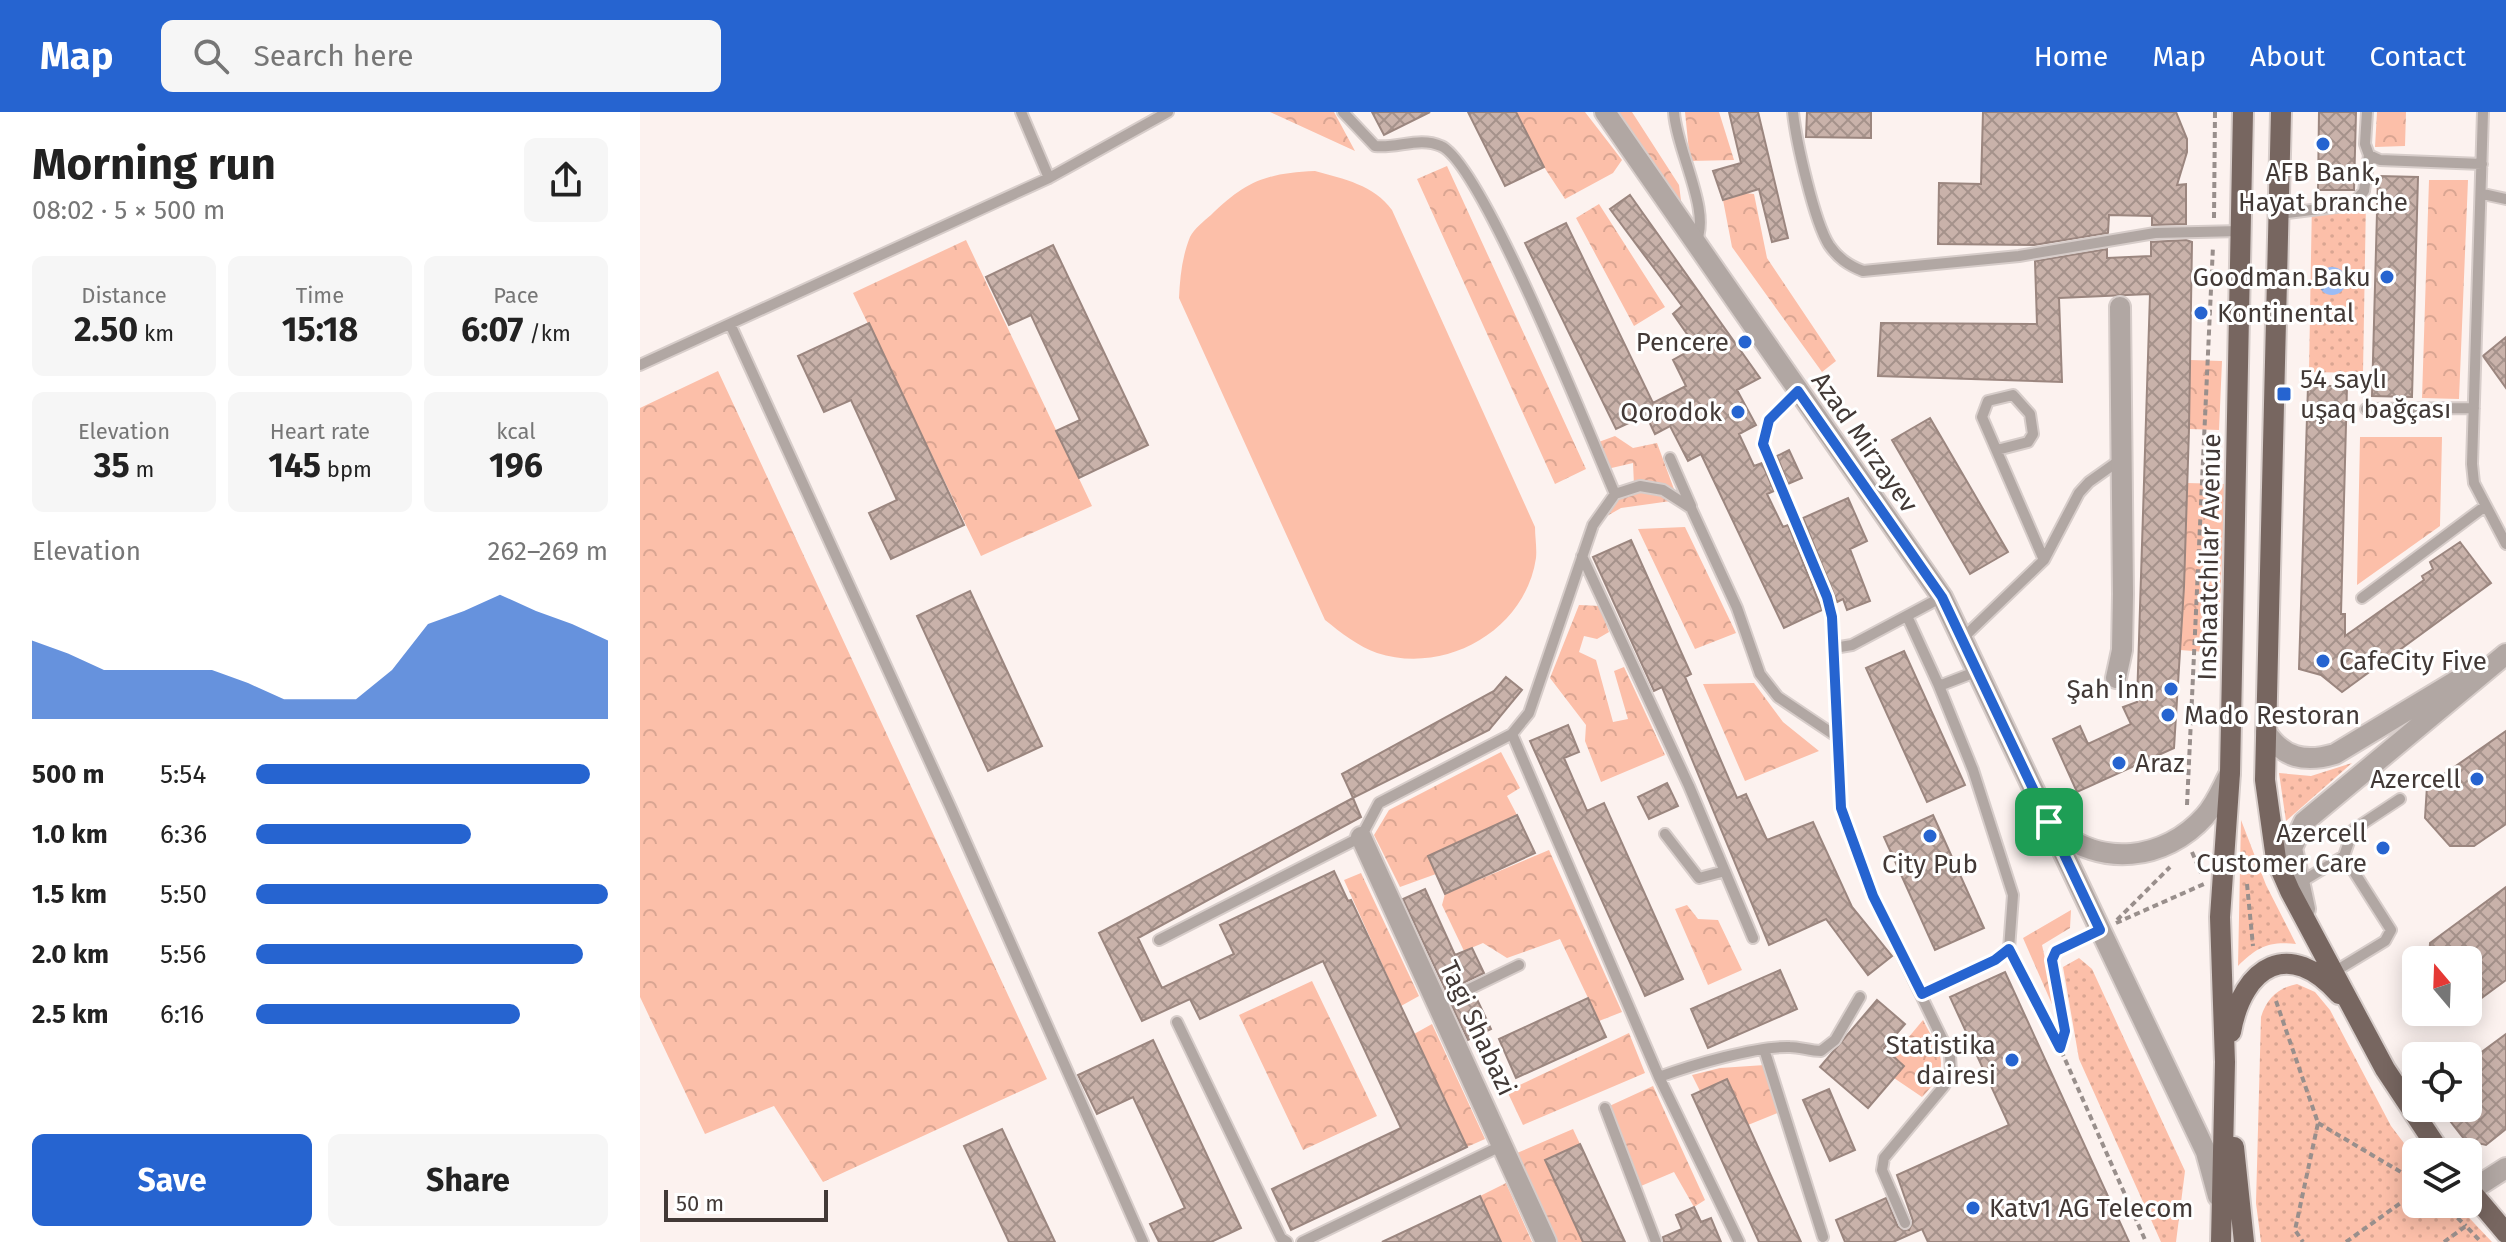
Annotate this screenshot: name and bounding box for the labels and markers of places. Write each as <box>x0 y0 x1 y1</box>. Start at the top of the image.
marker: AFB Bank, Hayat branche <box>2314 135 2332 153</box>
place label: AFB Bank, Hayat branche <box>2238 157 2408 218</box>
place label: Goodman.Baku <box>2193 262 2371 293</box>
marker: Goodman.Baku <box>2378 268 2396 286</box>
place label: Kontinental <box>2217 298 2355 329</box>
marker: Kontinental <box>2192 304 2210 322</box>
place label: Pencere <box>1636 327 1729 358</box>
marker: Pencere <box>1736 333 1754 351</box>
place label: 54 saylı uşaq bağçası <box>2300 364 2451 425</box>
marker: 54 saylı uşaq bağçası <box>2275 385 2293 403</box>
place label: Qorodok <box>1620 397 1723 428</box>
marker: Qorodok <box>1729 403 1747 421</box>
place label: CafeCity Five <box>2339 646 2487 677</box>
marker: CafeCity Five <box>2314 652 2332 670</box>
place label: Şah İnn <box>2066 674 2155 705</box>
marker: Şah İnn <box>2162 680 2180 698</box>
place label: Mado Restoran <box>2184 700 2360 731</box>
marker: Mado Restoran <box>2159 706 2177 724</box>
place label: Araz <box>2135 748 2185 779</box>
marker: Araz <box>2110 754 2128 772</box>
place label: Azercell <box>2370 764 2461 795</box>
marker: Azercell <box>2468 770 2486 788</box>
pin <box>2015 788 2083 856</box>
place label: Azercell Customer Care <box>2196 818 2367 879</box>
marker: City Pub <box>1921 827 1939 845</box>
marker: Azercell Customer Care <box>2374 839 2392 857</box>
place label: City Pub <box>1882 849 1978 880</box>
place label: Statistika dairesi <box>1886 1030 1996 1091</box>
marker: Statistika dairesi <box>2003 1051 2021 1069</box>
place label: Katv1 AG Telecom <box>1989 1193 2194 1224</box>
marker: Katv1 AG Telecom <box>1964 1199 1982 1217</box>

